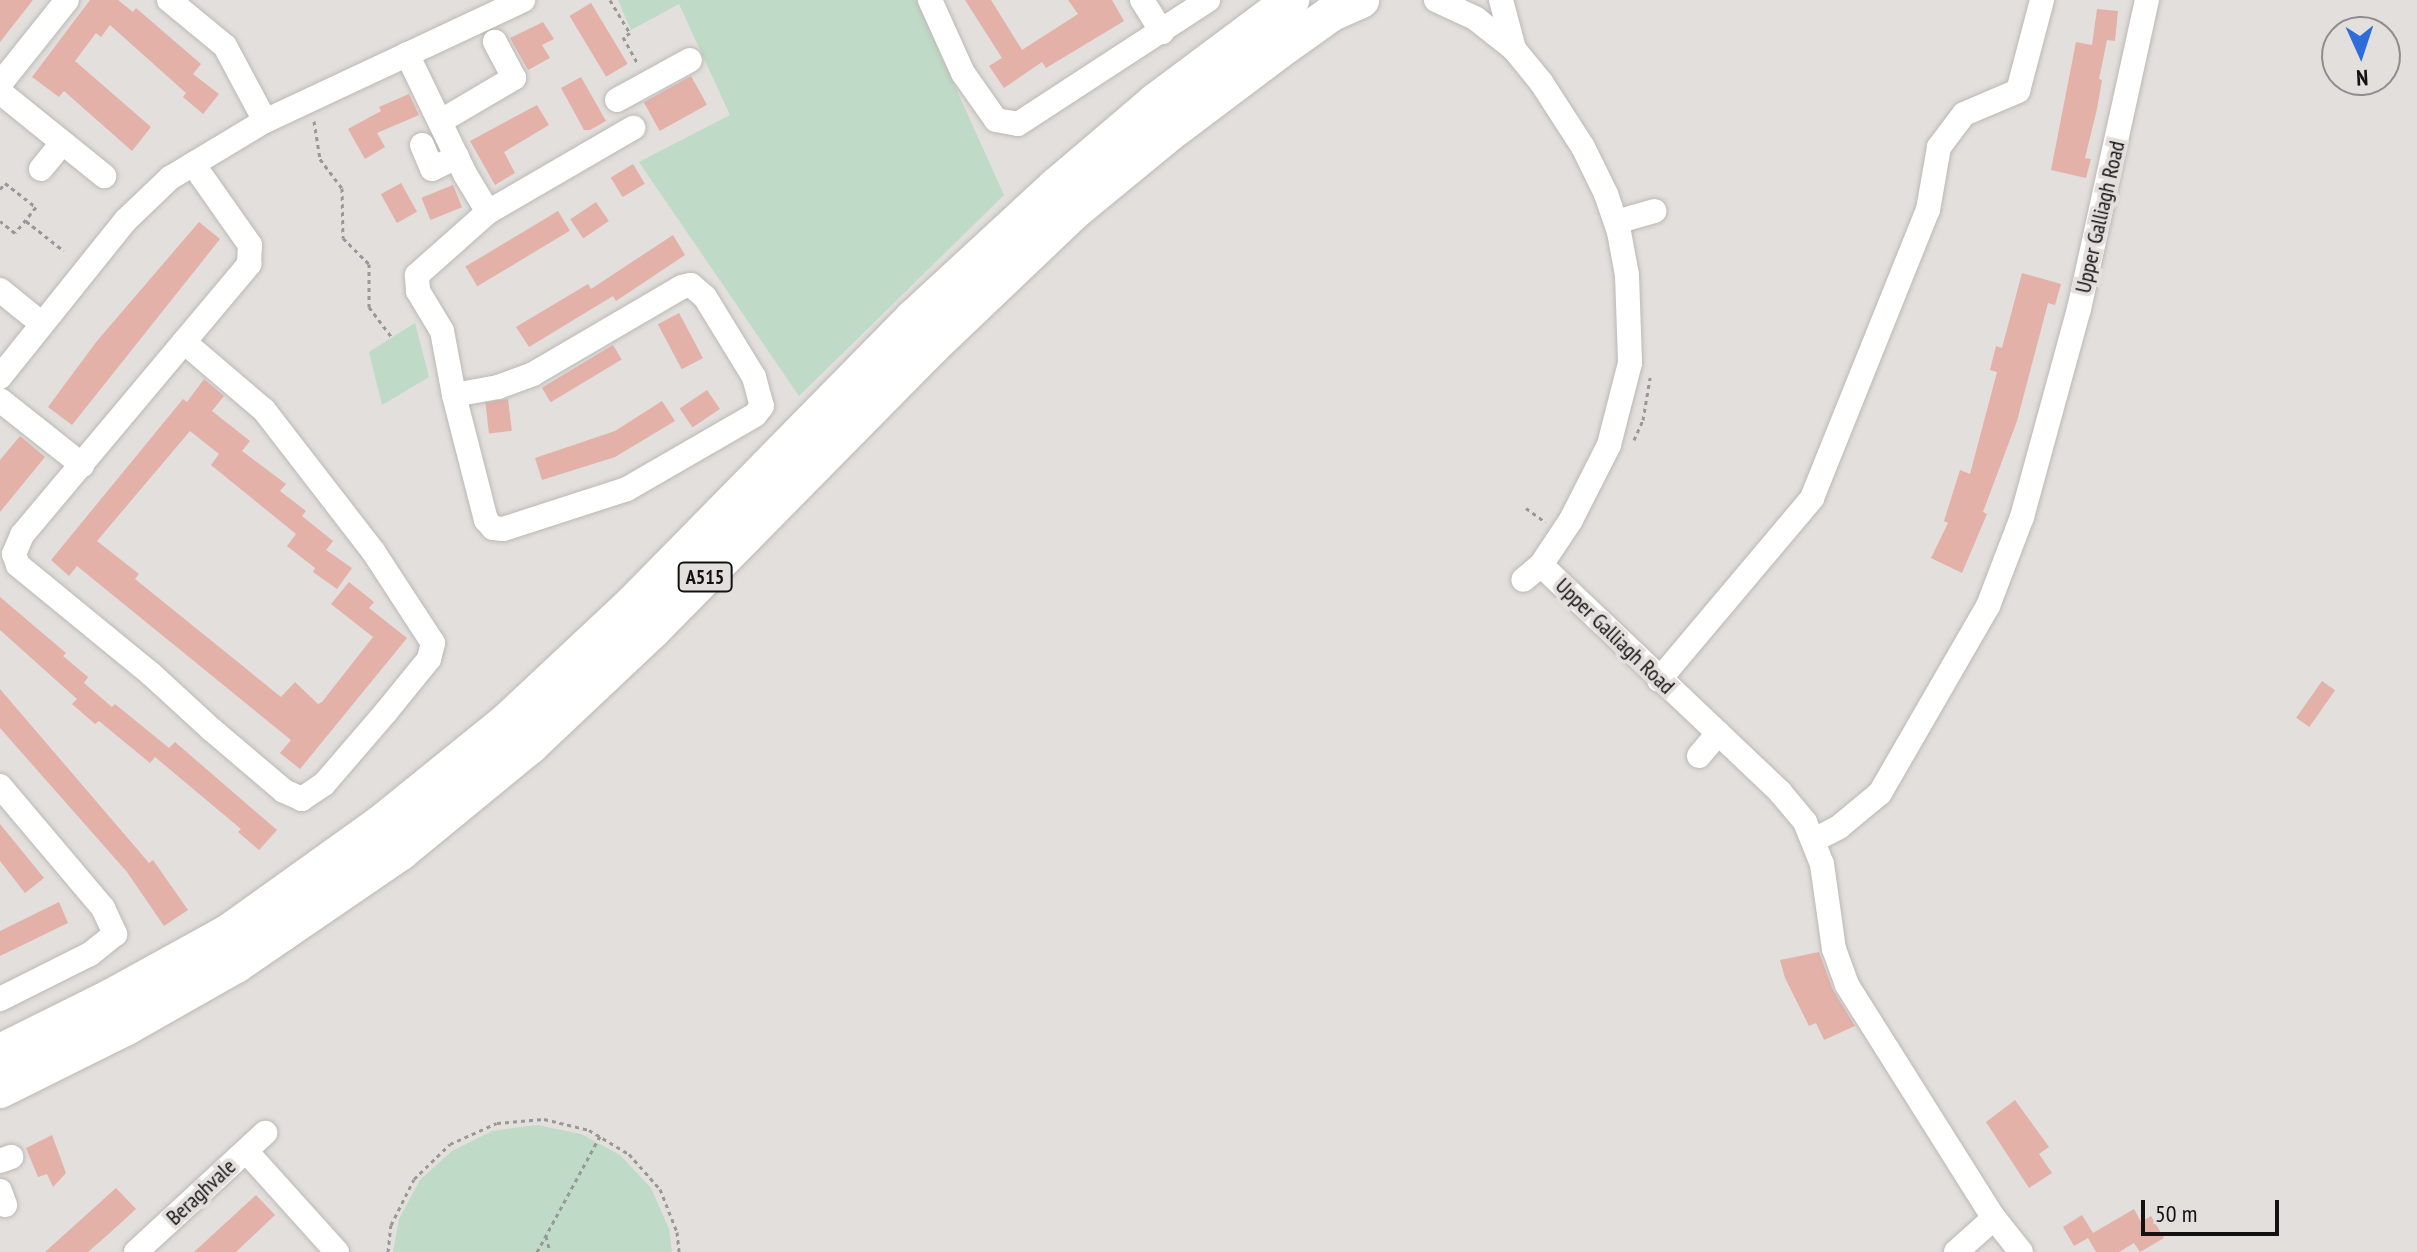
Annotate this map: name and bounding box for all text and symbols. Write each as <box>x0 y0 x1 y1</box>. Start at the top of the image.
north arrow <box>2321 16 2401 96</box>
text: N <box>2355 64 2369 92</box>
street label: Upper Galliagh Road <box>2070 138 2130 296</box>
road number: A515 <box>677 561 733 593</box>
street label: Upper Galliagh Road <box>1550 573 1680 699</box>
street label: Beraghvale <box>161 1153 241 1231</box>
scale bar <box>2145 1184 2283 1234</box>
text: 50 m <box>2155 1198 2197 1229</box>

